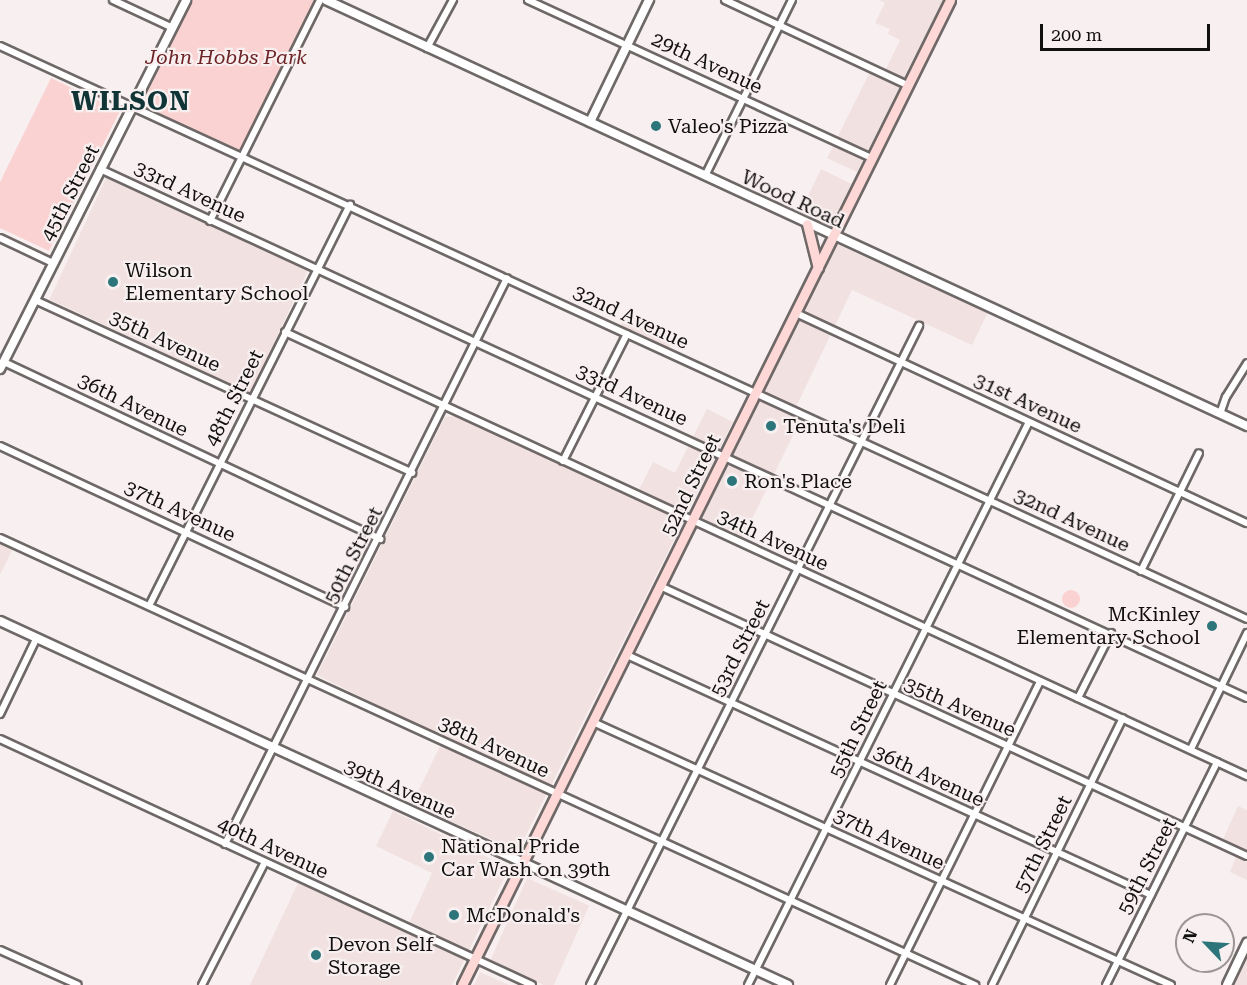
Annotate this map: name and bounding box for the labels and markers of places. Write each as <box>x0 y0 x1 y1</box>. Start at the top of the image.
place label: Valeo's Pizza <box>668 114 788 138</box>
marker: Valeo's Pizza <box>649 119 663 133</box>
place label: Wilson Elementary School <box>125 258 308 305</box>
marker: Wilson Elementary School <box>106 275 120 289</box>
place label: Tenuta's Deli <box>783 414 906 438</box>
marker: Tenuta's Deli <box>764 419 778 433</box>
place label: Ron's Place <box>744 469 852 493</box>
marker: Ron's Place <box>725 474 739 488</box>
place label: McKinley Elementary School <box>1017 602 1200 649</box>
marker: McKinley Elementary School <box>1205 619 1219 633</box>
place label: National Pride Car Wash on 39th <box>441 834 610 881</box>
marker: National Pride Car Wash on 39th <box>422 850 436 864</box>
place label: McDonald's <box>466 903 580 927</box>
marker: McDonald's <box>447 908 461 922</box>
place label: Devon Self Storage <box>328 932 433 979</box>
marker: Devon Self Storage <box>309 948 323 962</box>

